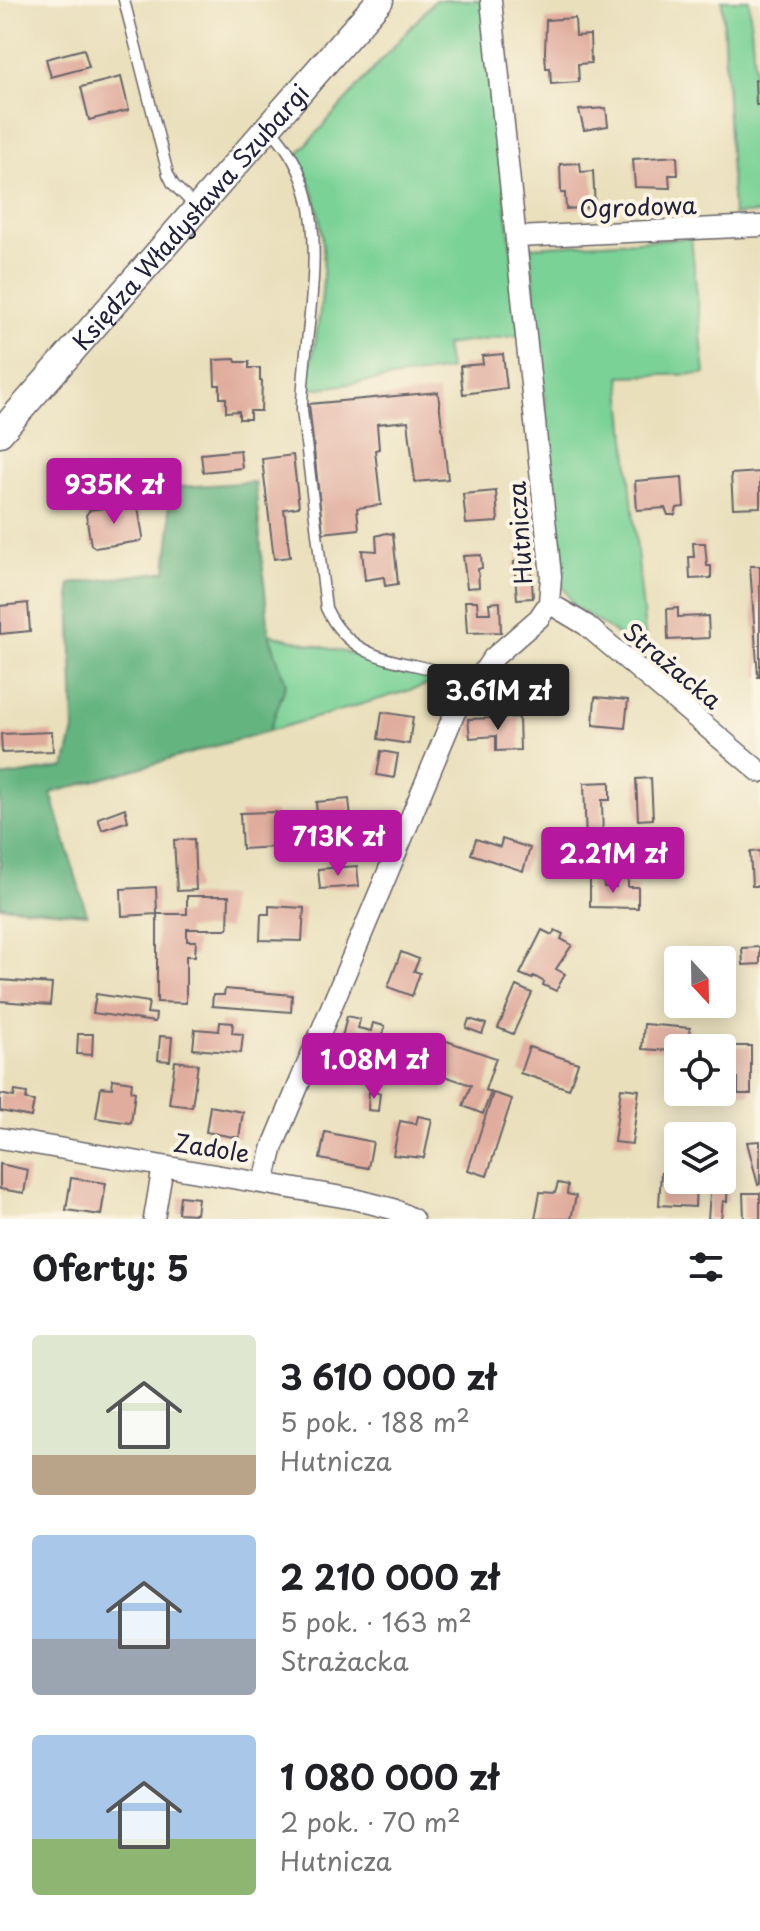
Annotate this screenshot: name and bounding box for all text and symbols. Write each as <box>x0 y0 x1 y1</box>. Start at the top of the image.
street label: Księdza Władysława Szubargi <box>63 76 317 358</box>
street label: Ogrodowa <box>579 186 697 226</box>
pin: 935K zł <box>40 458 188 526</box>
text: 935K zł <box>64 464 164 503</box>
street label: Hutnicza <box>497 480 541 586</box>
street label: Strażacka <box>616 613 730 717</box>
pin: 3.61M zł <box>415 664 581 732</box>
text: 3.61M zł <box>445 670 551 709</box>
pin: 713K zł <box>264 810 412 878</box>
text: 713K zł <box>292 816 384 855</box>
pin: 2.21M zł <box>530 827 696 895</box>
text: 2.21M zł <box>559 833 667 872</box>
north arrow <box>664 946 736 1018</box>
map controls <box>664 946 736 1194</box>
pin: 1.08M zł <box>291 1033 457 1101</box>
button: locate <box>664 1034 736 1106</box>
text: 1.08M zł <box>320 1039 428 1078</box>
button: layers <box>664 1122 736 1194</box>
street label: Zadole <box>171 1123 253 1171</box>
text: Oferty: 5 <box>32 1241 189 1293</box>
icon: filters <box>684 1245 728 1289</box>
text: 3 610 000 zł <box>280 1350 496 1402</box>
icon: home <box>96 1367 192 1463</box>
text: 5 pok. · 188 m² <box>280 1402 470 1441</box>
text: Hutnicza <box>280 1441 392 1480</box>
text: 2 210 000 zł <box>280 1550 499 1602</box>
icon: home <box>96 1567 192 1663</box>
text: 5 pok. · 163 m² <box>280 1602 472 1641</box>
text: Strażacka <box>280 1641 409 1680</box>
text: 1 080 000 zł <box>280 1750 498 1802</box>
icon: home <box>96 1767 192 1863</box>
text: 2 pok. · 70 m² <box>280 1802 461 1841</box>
text: Hutnicza <box>280 1841 392 1880</box>

